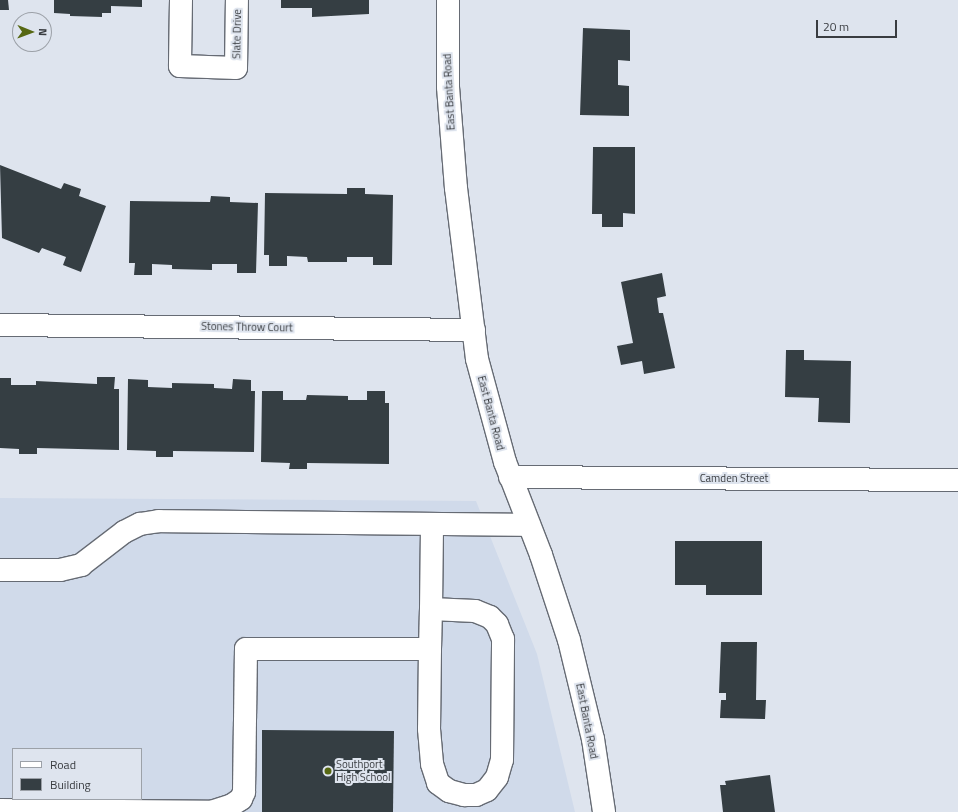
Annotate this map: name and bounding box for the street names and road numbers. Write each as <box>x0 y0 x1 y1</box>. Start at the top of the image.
street label: Slate Drive <box>230 9 244 59</box>
street label: East Banta Road <box>440 53 458 131</box>
street label: Stones Throw Court <box>201 320 293 334</box>
street label: East Banta Road <box>475 374 507 452</box>
street label: Camden Street <box>700 471 768 485</box>
street label: East Banta Road <box>573 682 601 760</box>

